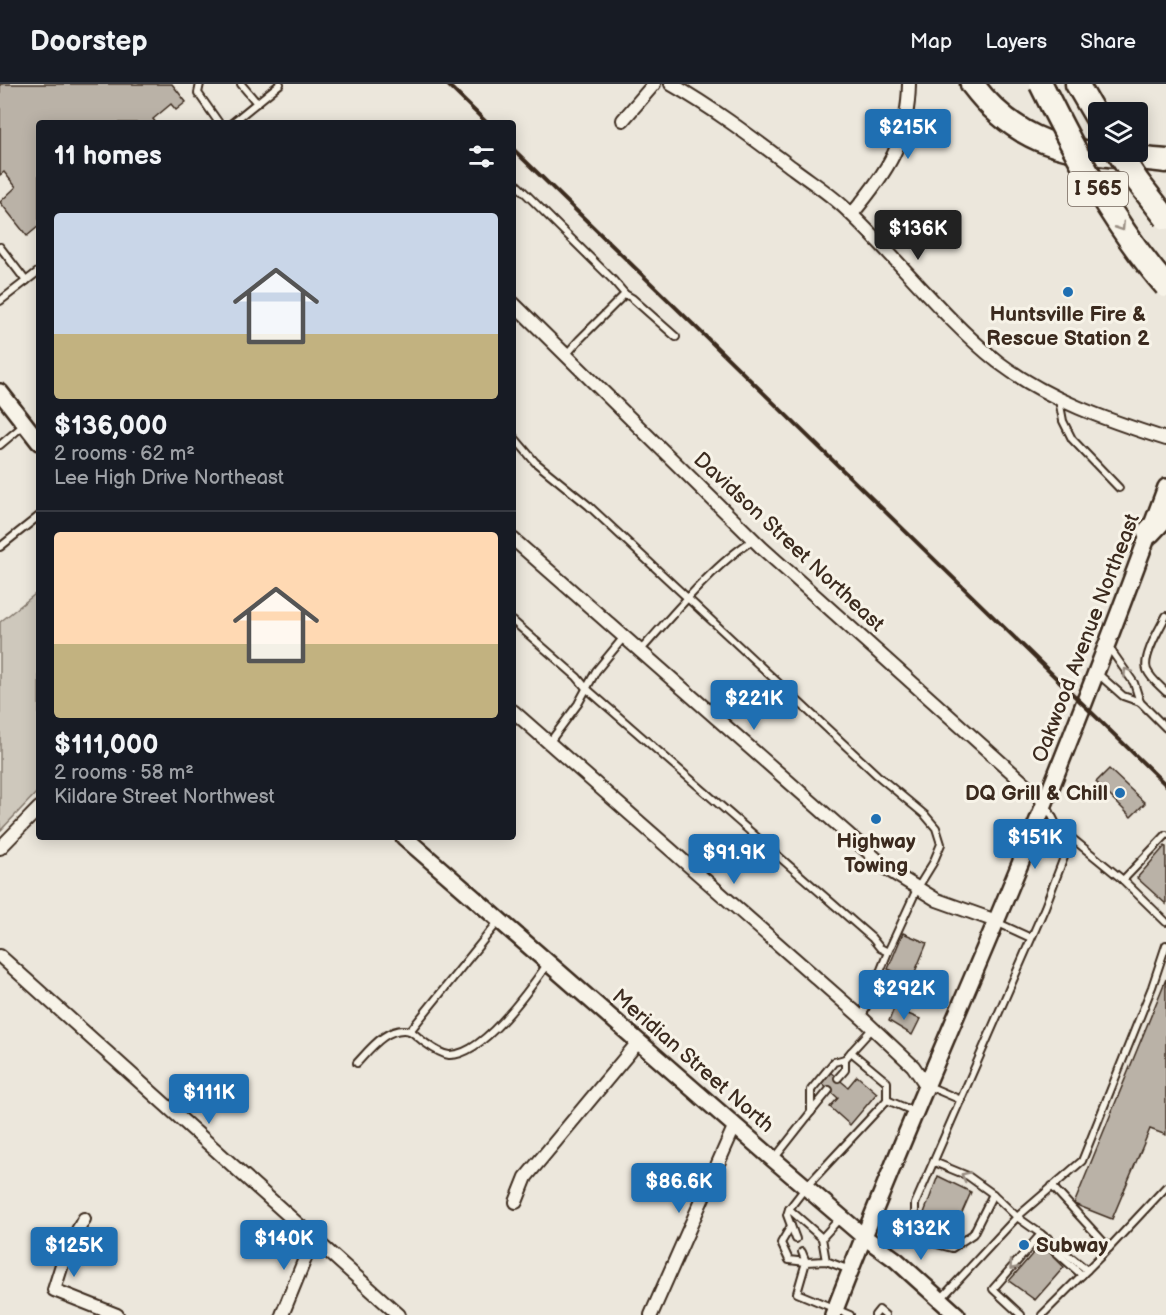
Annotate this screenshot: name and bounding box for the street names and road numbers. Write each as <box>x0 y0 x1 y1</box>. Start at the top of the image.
road number: I 565 <box>1068 172 1128 206</box>
street label: Davidson Street Northeast <box>689 447 890 637</box>
street label: Oakwood Avenue Northeast <box>1027 510 1145 766</box>
street label: Meridian Street North <box>607 984 779 1138</box>

